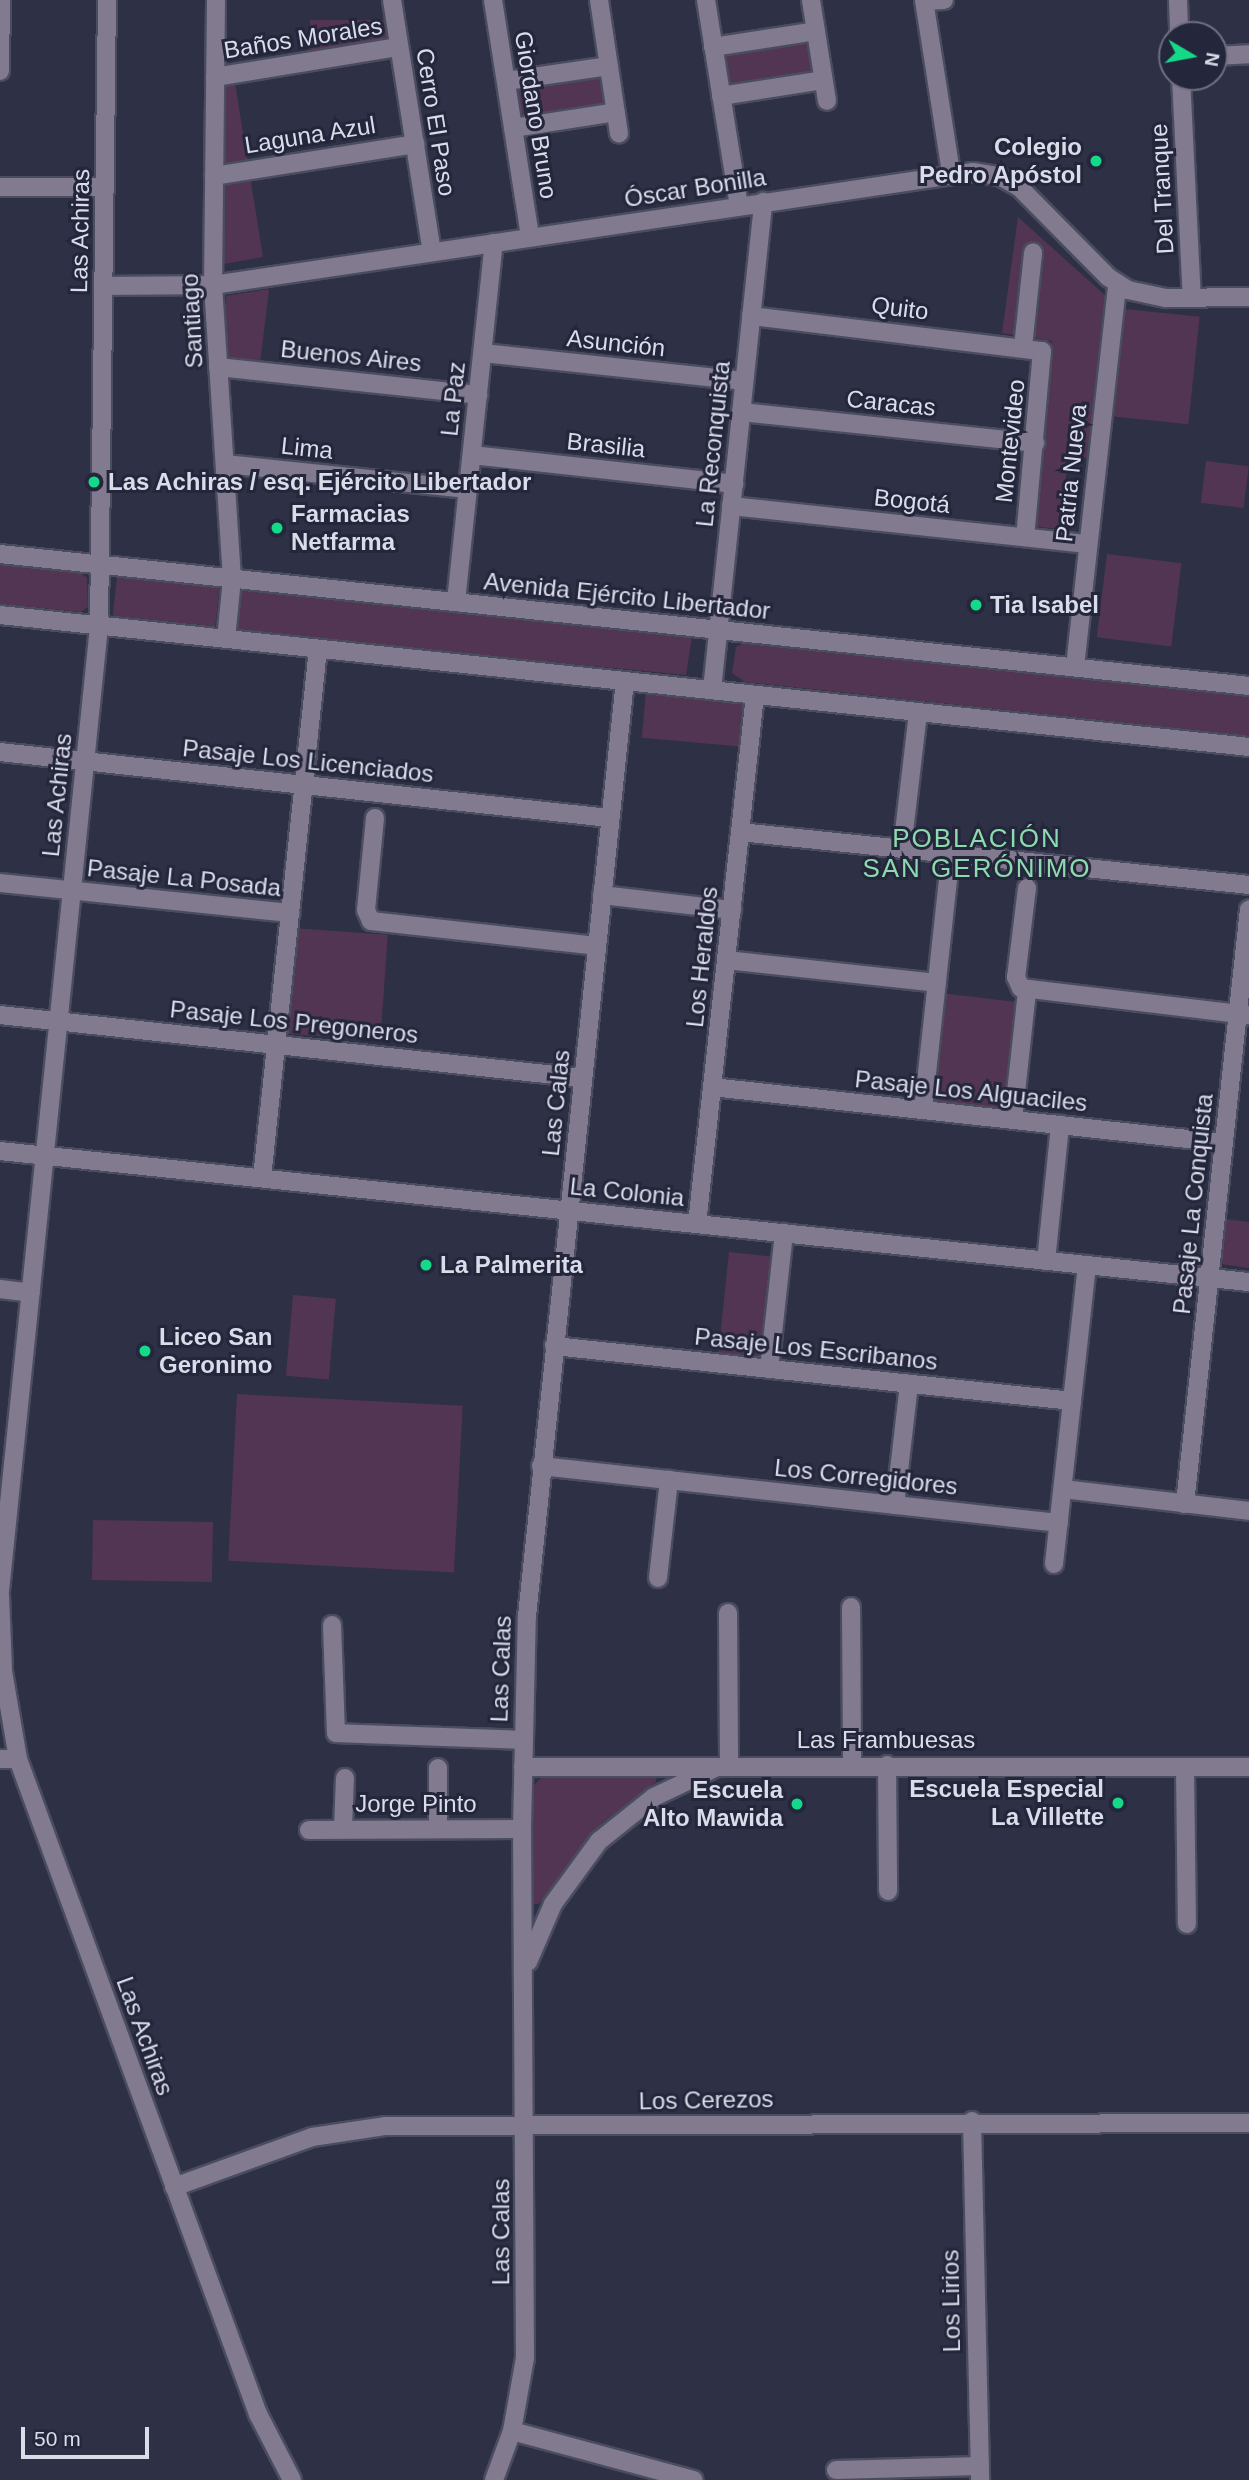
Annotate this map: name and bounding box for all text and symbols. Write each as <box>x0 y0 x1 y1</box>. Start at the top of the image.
street label: Baños Morales <box>222 11 384 65</box>
north arrow <box>1158 21 1228 91</box>
street label: Giordano Bruno <box>509 29 563 201</box>
street label: Cerro El Paso <box>410 46 462 198</box>
text: N <box>1201 51 1224 68</box>
street label: Laguna Azul <box>242 110 378 160</box>
street label: Del Tranque <box>1144 123 1180 255</box>
place label: Colegio Pedro Apóstol <box>918 133 1082 189</box>
marker: Colegio Pedro Apóstol <box>1088 153 1104 169</box>
street label: Óscar Bonilla <box>622 163 768 213</box>
street label: Las Achiras <box>65 168 95 294</box>
street label: Santiago <box>175 273 209 369</box>
street label: Quito <box>870 290 930 326</box>
street label: Asunción <box>565 324 667 362</box>
street label: Buenos Aires <box>279 334 423 378</box>
street label: La Paz <box>435 360 471 438</box>
street label: La Reconquista <box>690 360 736 528</box>
street label: Montevideo <box>989 378 1031 504</box>
street label: Caracas <box>845 384 937 422</box>
street label: Patria Nueva <box>1049 403 1093 543</box>
street label: Brasilia <box>565 427 647 463</box>
street label: Lima <box>280 431 334 465</box>
place label: Las Achiras / esq. Ejército Libertador <box>108 468 532 496</box>
marker: Las Achiras / esq. Ejército Libertador <box>86 474 102 490</box>
street label: Bogotá <box>873 483 951 519</box>
place label: Farmacias Netfarma <box>291 500 410 556</box>
marker: Farmacias Netfarma <box>269 520 285 536</box>
street label: Avenida Ejército Libertador <box>482 567 772 625</box>
place label: Tia Isabel <box>990 591 1099 619</box>
marker: Tia Isabel <box>968 597 984 613</box>
street label: Las Achiras <box>36 731 78 859</box>
street label: Pasaje Los Licenciados <box>181 733 435 789</box>
district label: POBLACIÓN SAN GERÓNIMO <box>864 823 1090 884</box>
street label: Pasaje La Posada <box>86 853 282 903</box>
street label: Los Heraldos <box>680 885 724 1029</box>
street label: Pasaje Los Pregoneros <box>168 995 420 1049</box>
street label: Las Calas <box>536 1048 576 1158</box>
street label: Pasaje Los Alguaciles <box>853 1064 1089 1118</box>
street label: Pasaje La Conquista <box>1167 1092 1219 1316</box>
street label: La Colonia <box>568 1172 686 1212</box>
place label: La Palmerita <box>440 1251 583 1279</box>
marker: La Palmerita <box>418 1257 434 1273</box>
street label: Pasaje Los Escribanos <box>693 1322 939 1376</box>
place label: Liceo San Geronimo <box>159 1323 272 1379</box>
marker: Liceo San Geronimo <box>137 1343 153 1359</box>
street label: Los Corregidores <box>773 1453 959 1501</box>
street label: Las Calas <box>485 1615 517 1723</box>
street label: Las Frambuesas <box>797 1726 975 1754</box>
place label: Escuela Especial La Villette <box>909 1775 1104 1831</box>
place label: Escuela Alto Mawida <box>643 1776 783 1832</box>
street label: Jorge Pinto <box>355 1790 477 1818</box>
marker: Escuela Especial La Villette <box>1110 1795 1126 1811</box>
marker: Escuela Alto Mawida <box>789 1796 805 1812</box>
street label: Las Achiras <box>110 1972 180 2100</box>
street label: Los Cerezos <box>638 2084 774 2116</box>
street label: Las Calas <box>487 2179 515 2285</box>
street label: Los Lirios <box>936 2249 966 2353</box>
scale bar <box>24 2414 152 2458</box>
text: 50 m <box>34 2427 81 2450</box>

